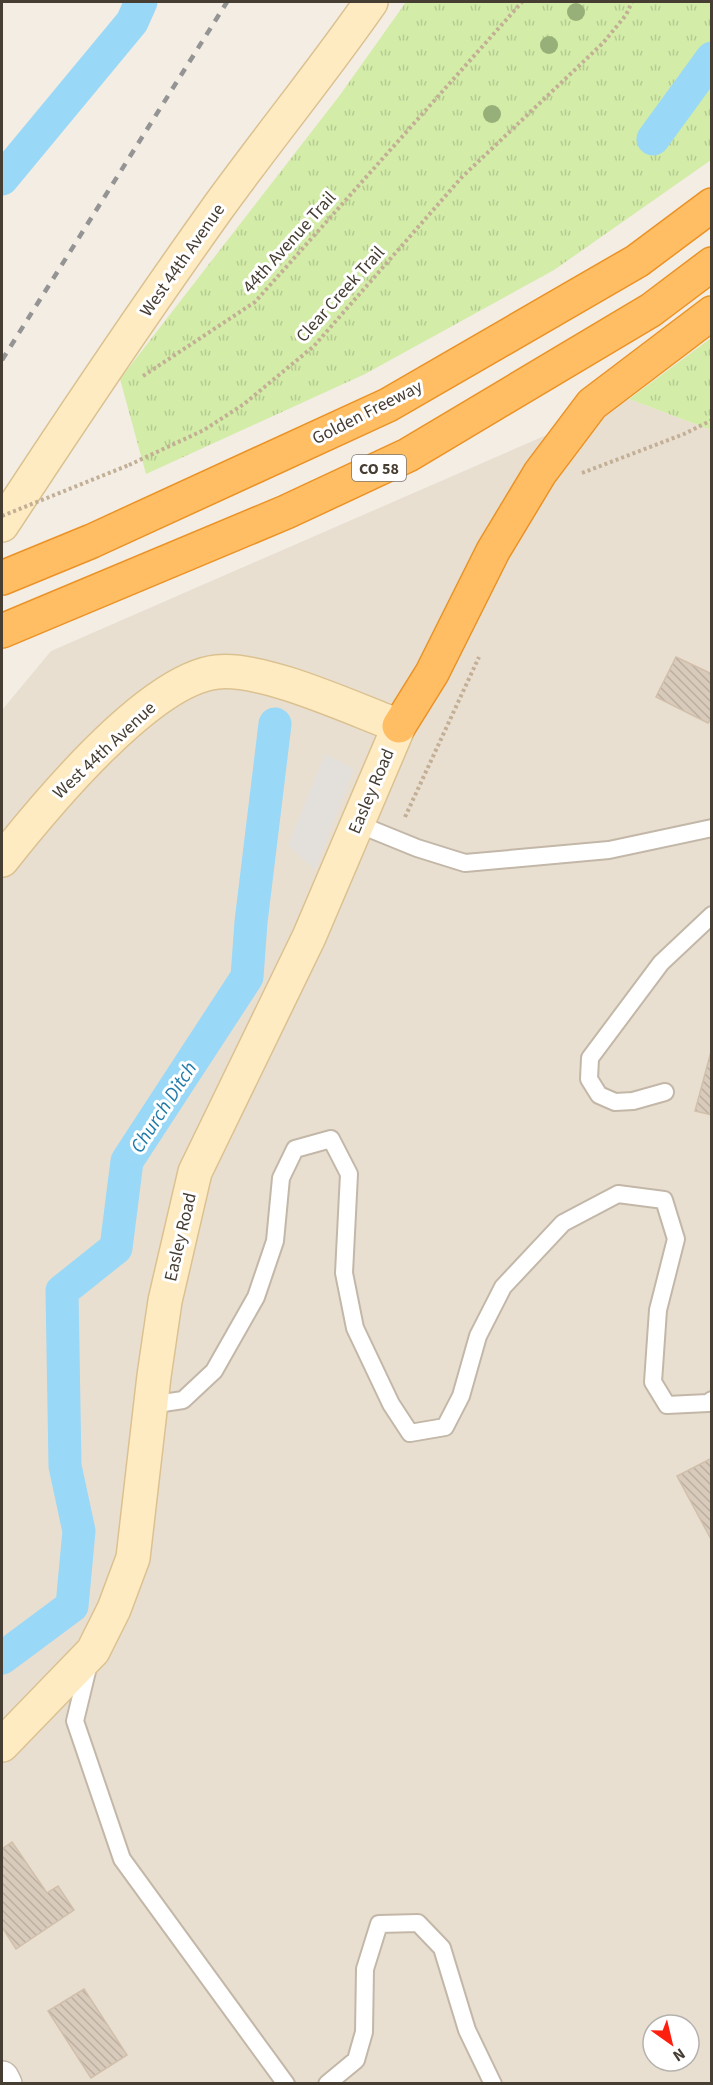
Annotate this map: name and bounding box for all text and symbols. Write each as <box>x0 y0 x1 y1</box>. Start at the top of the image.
street label: 44th Avenue Trail <box>237 186 342 299</box>
street label: West 44th Avenue <box>134 199 231 322</box>
street label: Clear Creek Trail <box>290 241 390 348</box>
street label: Golden Freeway <box>308 374 427 451</box>
road number: CO 58 <box>352 455 406 481</box>
street label: West 44th Avenue <box>47 696 161 805</box>
street label: Easley Road <box>342 745 401 838</box>
water label: Church Ditch <box>124 1056 204 1159</box>
street label: Easley Road <box>158 1190 203 1284</box>
north arrow <box>641 2013 701 2073</box>
text: N <box>668 2043 689 2067</box>

